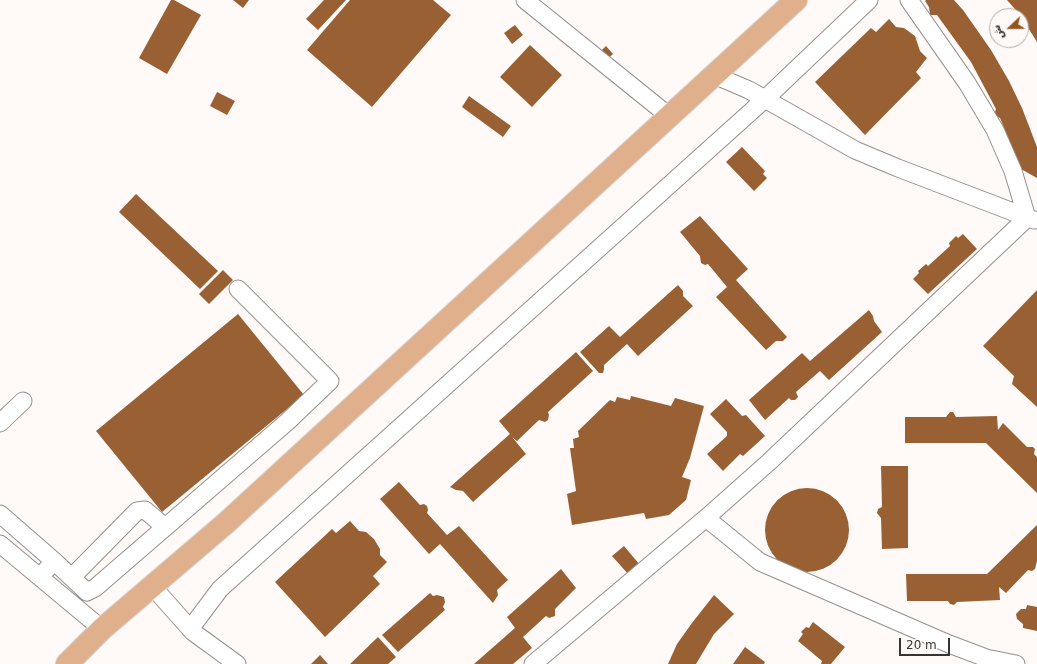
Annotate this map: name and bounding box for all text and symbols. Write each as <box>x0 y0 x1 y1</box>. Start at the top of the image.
north arrow <box>989 8 1029 48</box>
text: ش <box>989 23 1007 42</box>
scale bar <box>901 630 952 656</box>
text: 20 m <box>906 638 937 652</box>

